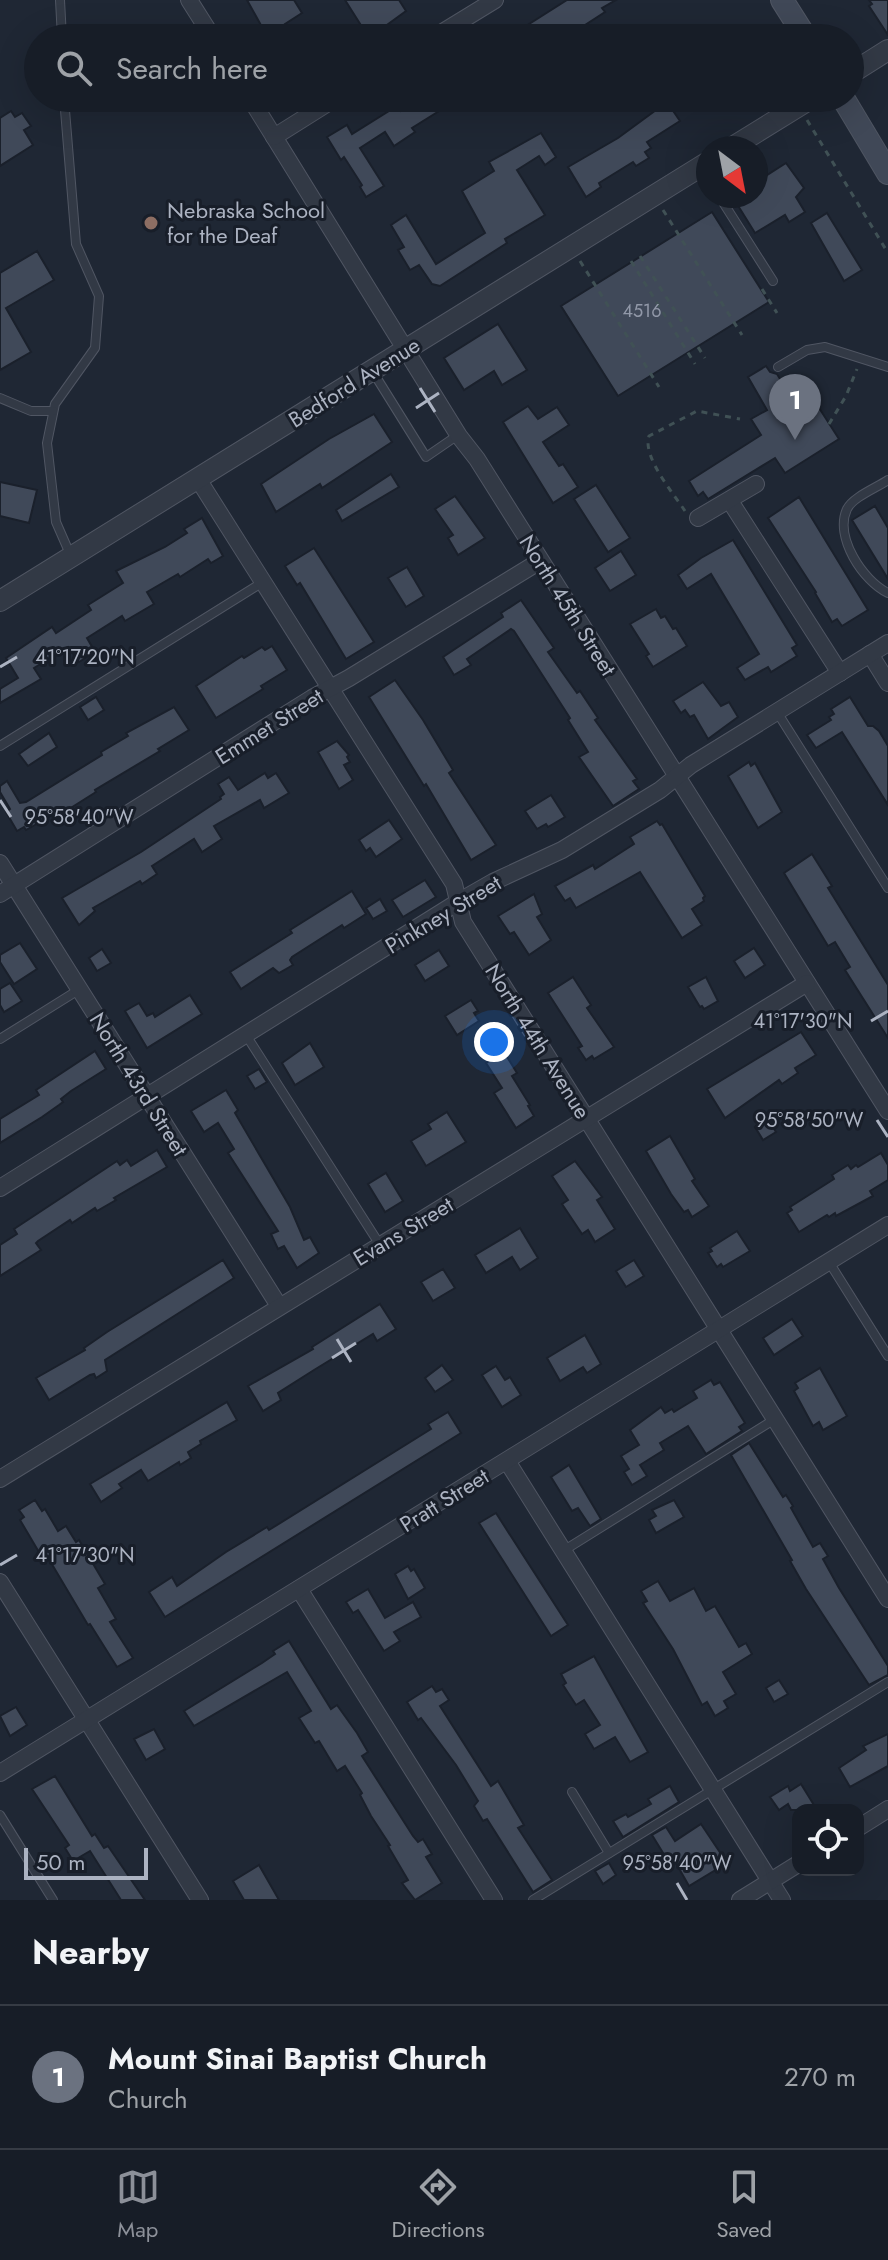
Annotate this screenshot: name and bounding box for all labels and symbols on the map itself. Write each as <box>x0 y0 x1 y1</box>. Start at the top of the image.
north arrow <box>696 136 768 208</box>
place label: Nebraska School for the Deaf <box>167 194 325 251</box>
marker: Nebraska School for the Deaf <box>142 214 160 232</box>
house number: 4516 <box>622 298 662 324</box>
street label: Bedford Avenue <box>282 329 426 435</box>
pin: 1 <box>769 374 821 440</box>
street label: North 45th Street <box>512 528 625 682</box>
text: 41°17'20"N <box>35 643 135 672</box>
street label: Emmet Street <box>209 680 330 772</box>
text: 95°58'40"W <box>24 803 134 832</box>
street label: Pinkney Street <box>379 866 508 961</box>
street label: North 44th Avenue <box>477 957 599 1125</box>
street label: North 43rd Street <box>82 1006 196 1163</box>
text: 41°17'30"N <box>753 1007 853 1036</box>
your location <box>474 1022 514 1062</box>
text: 95°58'50"W <box>755 1106 864 1135</box>
street label: Evans Street <box>347 1188 460 1274</box>
street label: Pratt Street <box>393 1460 495 1540</box>
text: 41°17'30"N <box>35 1541 135 1570</box>
scale bar <box>24 1844 148 1880</box>
text: 95°58'40"W <box>622 1849 732 1878</box>

